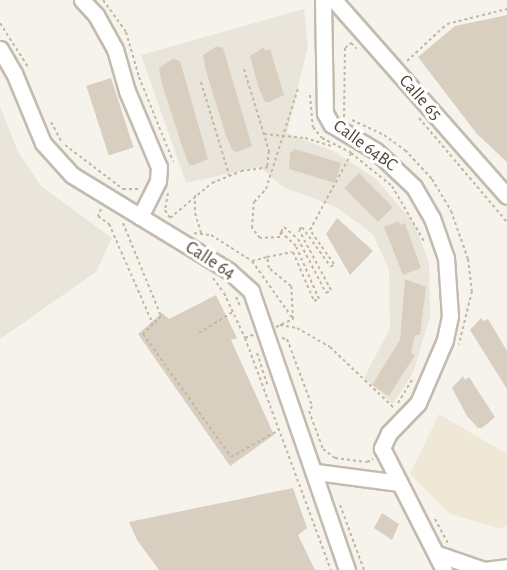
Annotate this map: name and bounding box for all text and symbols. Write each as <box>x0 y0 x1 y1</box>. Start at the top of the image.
street label: Calle 65 <box>394 71 446 125</box>
street label: Calle 64BC <box>329 116 401 176</box>
street label: Calle 64 <box>181 237 239 285</box>

